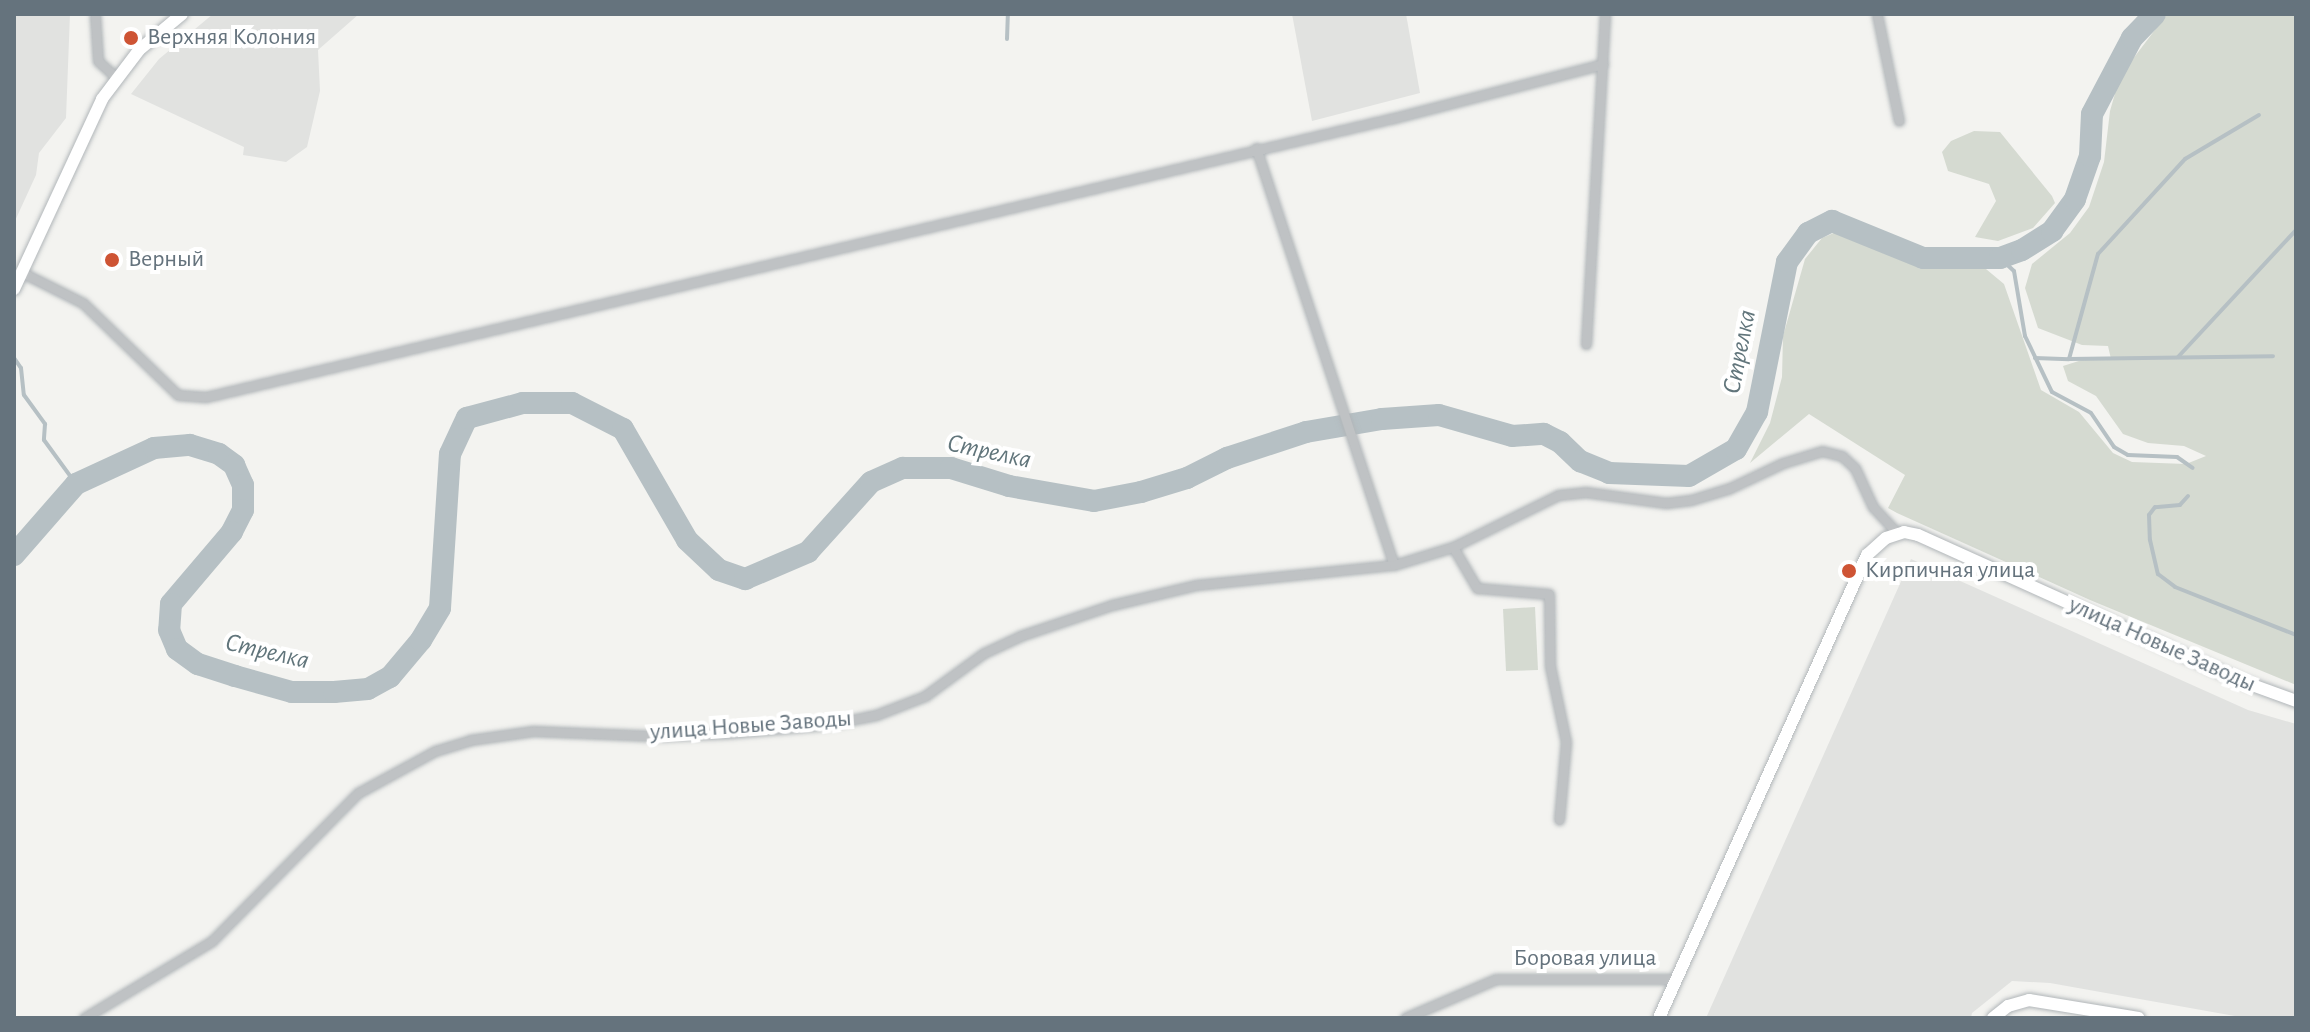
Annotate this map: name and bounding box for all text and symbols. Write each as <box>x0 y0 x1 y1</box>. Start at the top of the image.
place label: Верхняя Колония <box>147 24 316 52</box>
marker: Верхняя Колония <box>122 29 140 47</box>
place label: Верный <box>128 246 204 274</box>
marker: Верный <box>103 251 121 269</box>
water label: Стрелка <box>1717 307 1763 397</box>
water label: Стрелка <box>944 428 1034 476</box>
place label: Кирпичная улица <box>1865 557 2035 585</box>
marker: Кирпичная улица <box>1840 562 1858 580</box>
street label: улица Новые Заводы <box>2064 591 2260 699</box>
water label: Стрелка <box>222 627 312 677</box>
street label: улица Новые Заводы <box>649 705 853 747</box>
street label: Боровая улица <box>1513 945 1657 973</box>

